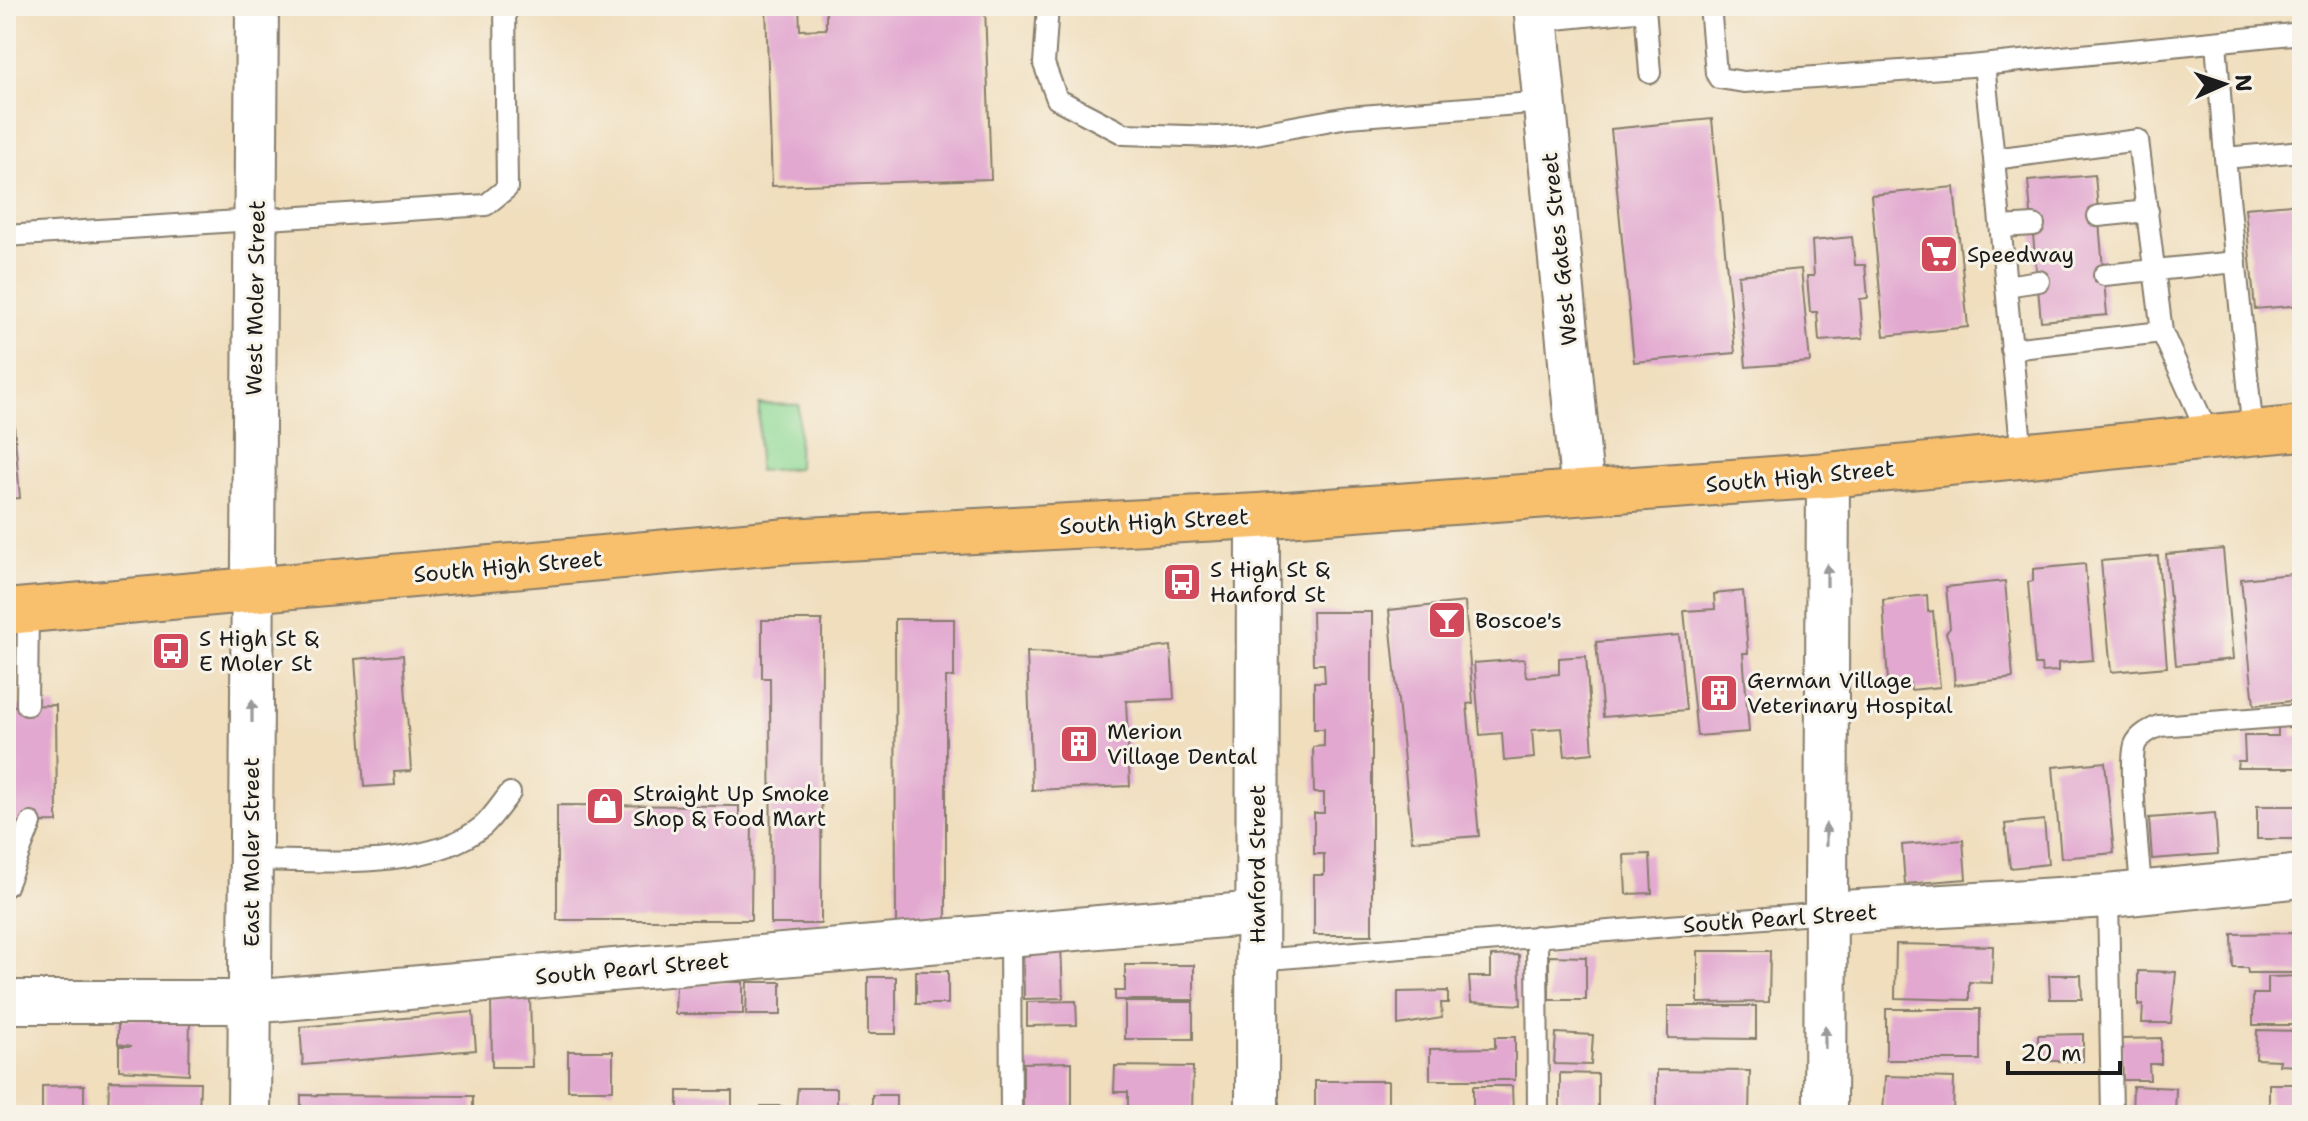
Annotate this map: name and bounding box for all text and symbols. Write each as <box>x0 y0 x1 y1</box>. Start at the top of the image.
north arrow <box>2184 44 2264 124</box>
text: N <box>2229 74 2258 92</box>
street label: West Gates Street <box>1535 151 1584 347</box>
street label: West Moler Street <box>239 200 272 396</box>
supermarket icon: Speedway <box>1918 233 1960 275</box>
place label: Speedway <box>1967 240 2074 269</box>
street label: South High Street <box>1704 454 1896 499</box>
street label: South High Street <box>1059 502 1249 541</box>
street label: South High Street <box>412 544 604 589</box>
place label: S High St & Hanford St <box>1210 555 1330 609</box>
bus stop icon: S High St & Hanford St <box>1161 561 1203 603</box>
one-way arrow <box>1821 562 1833 587</box>
bar icon: Boscoe's <box>1426 599 1468 641</box>
place label: Boscoe's <box>1475 606 1562 635</box>
place label: S High St & E Moler St <box>199 624 319 678</box>
bus stop icon: S High St & E Moler St <box>150 630 192 672</box>
place label: German Village Veterinary Hospital <box>1747 666 1953 720</box>
building icon: German Village Veterinary Hospital <box>1698 672 1740 714</box>
one-way arrow <box>245 698 258 723</box>
place label: Merion Village Dental <box>1107 717 1257 771</box>
building icon: Merion Village Dental <box>1058 723 1100 765</box>
street label: East Moler Street <box>237 757 266 947</box>
place label: Straight Up Smoke Shop & Food Mart <box>633 779 830 833</box>
shop icon: Straight Up Smoke Shop & Food Mart <box>584 785 626 827</box>
street label: Hanford Street <box>1243 785 1272 943</box>
one-way arrow <box>1820 822 1832 847</box>
street label: South Pearl Street <box>1682 897 1878 940</box>
street label: South Pearl Street <box>534 946 730 991</box>
one-way arrow <box>1819 1024 1831 1049</box>
scale bar <box>2008 1025 2120 1075</box>
text: 20 m <box>2020 1037 2082 1069</box>

